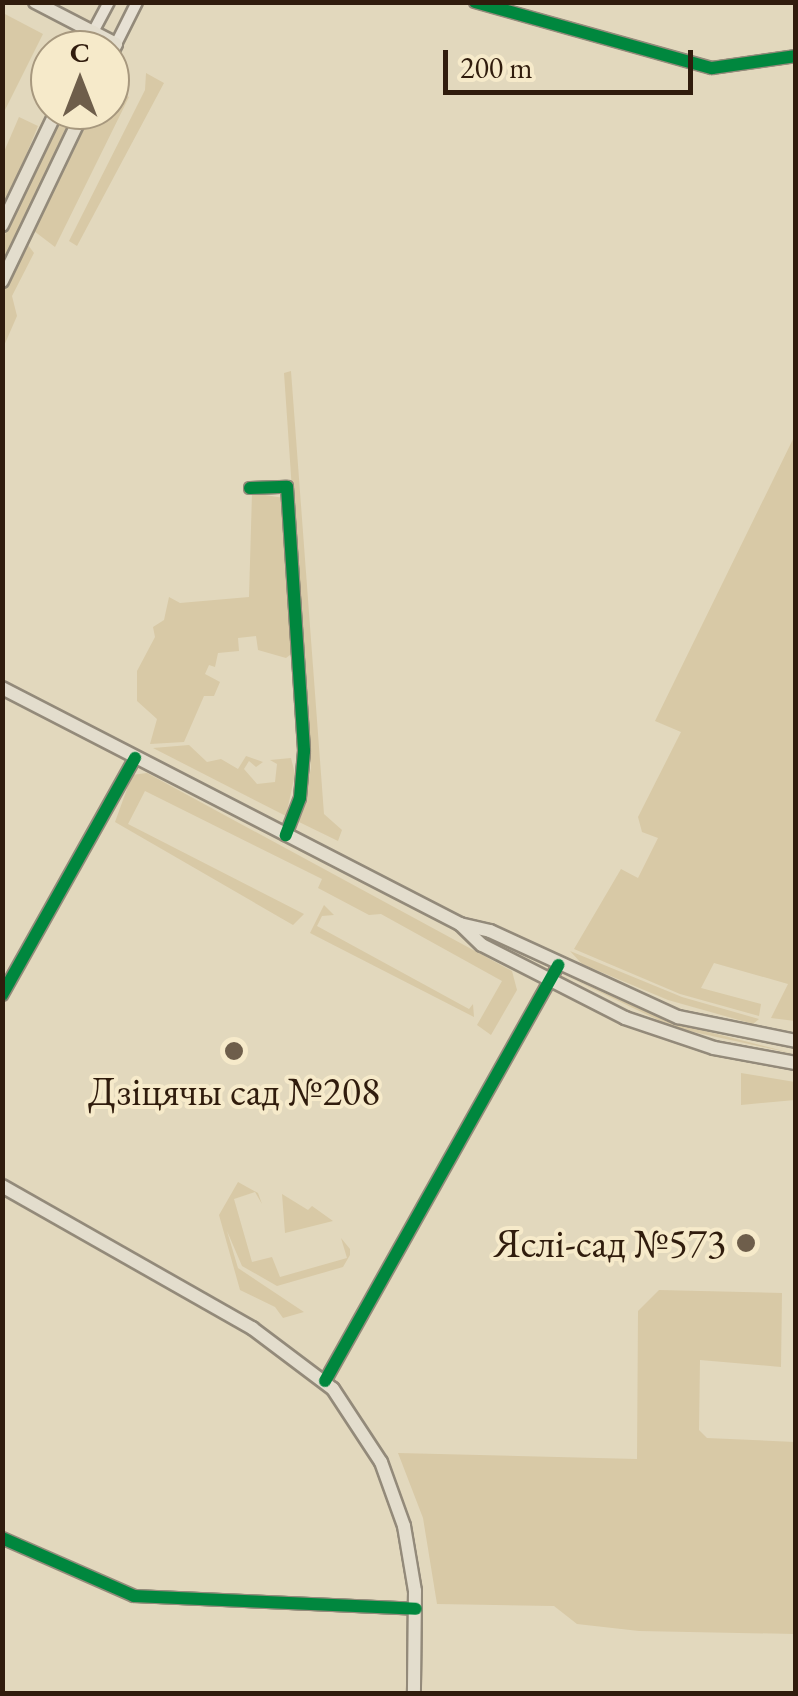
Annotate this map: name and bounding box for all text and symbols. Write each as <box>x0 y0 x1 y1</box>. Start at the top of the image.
north arrow <box>30 30 130 130</box>
scale bar <box>448 30 698 92</box>
text: С <box>70 34 90 70</box>
text: 200 m <box>460 48 533 87</box>
marker: Дзіцячы сад №208 <box>223 1040 245 1062</box>
place label: Дзіцячы сад №208 <box>88 1067 380 1115</box>
place label: Яслі-сад №573 <box>494 1219 726 1267</box>
marker: Яслі-сад №573 <box>735 1232 757 1254</box>

